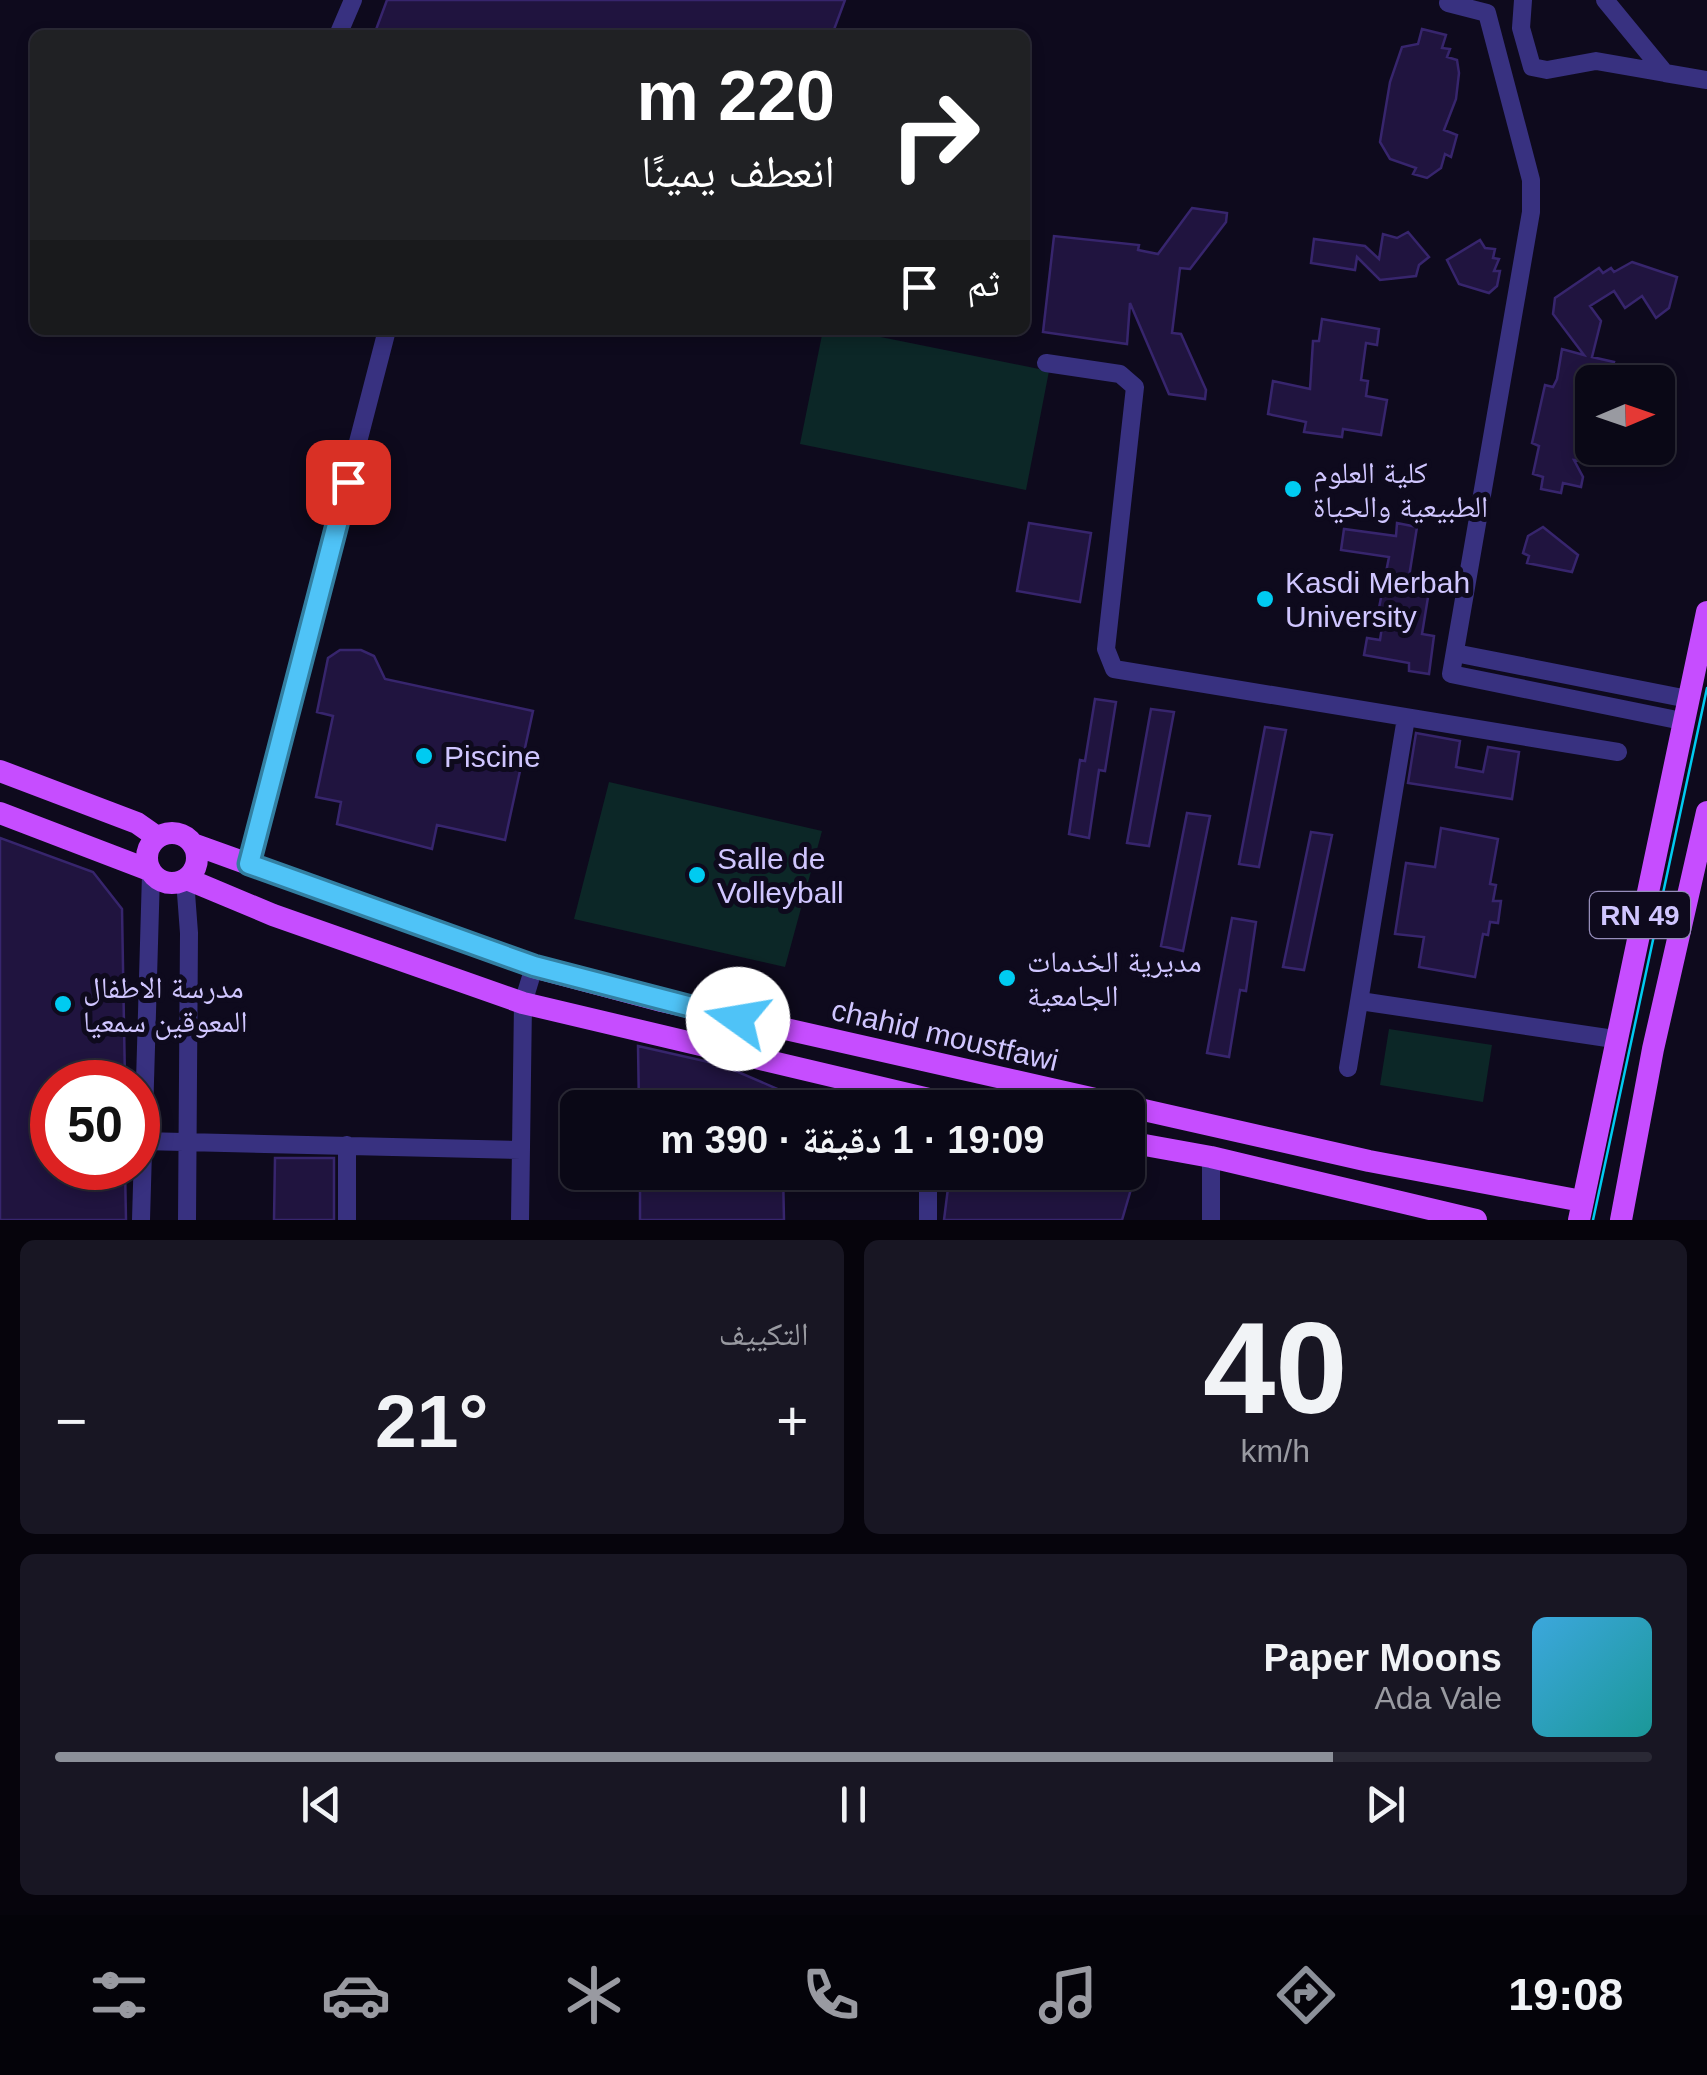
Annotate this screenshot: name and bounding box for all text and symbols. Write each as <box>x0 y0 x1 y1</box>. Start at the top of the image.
text: 220 m <box>637 57 835 135</box>
icon: right <box>870 70 1000 200</box>
text: انعطف يمينًا <box>641 146 835 197</box>
icon: arrive <box>892 260 947 315</box>
text: ثم <box>967 262 1000 304</box>
north arrow <box>1575 365 1675 465</box>
map controls <box>1575 365 1675 465</box>
pin <box>306 440 391 525</box>
icon: arrive <box>321 455 376 510</box>
place label: كلية العلوم الطبيعية والحياة <box>1313 456 1488 523</box>
marker: كلية العلوم الطبيعية والحياة <box>1282 478 1304 500</box>
place label: Kasdi Merbah University <box>1285 566 1470 633</box>
marker: Kasdi Merbah University <box>1254 588 1276 610</box>
place label: Piscine <box>444 740 541 773</box>
marker: Piscine <box>413 745 435 767</box>
place label: Salle de Volleyball <box>717 842 844 909</box>
marker: Salle de Volleyball <box>686 864 708 886</box>
road number: RN 49 <box>1590 892 1690 938</box>
place label: مديرية الخدمات الجامعية <box>1027 945 1202 1012</box>
position arrow <box>686 967 790 1071</box>
marker: مديرية الخدمات الجامعية <box>996 967 1018 989</box>
place label: مدرسة الاطفال المعوقين سمعيا <box>83 971 248 1040</box>
marker: مدرسة الاطفال المعوقين سمعيا <box>52 993 74 1015</box>
street label: chahid moustfawi <box>828 993 1062 1077</box>
speed limit sign: 50 <box>30 1060 160 1190</box>
text: 19:09 · 1 دقيقة · 390 m <box>660 1119 1045 1161</box>
text: 40 <box>1203 1295 1348 1441</box>
text: التكييف <box>719 1316 809 1352</box>
text: 21° <box>375 1379 488 1463</box>
text: − <box>55 1390 87 1452</box>
text: + <box>776 1390 808 1452</box>
text: km/h <box>1241 1433 1310 1469</box>
text: Paper Moons <box>1263 1637 1502 1679</box>
text: Ada Vale <box>1375 1680 1502 1716</box>
icon: previous <box>294 1777 349 1832</box>
icon: pause <box>826 1777 881 1832</box>
icon: next <box>1358 1777 1413 1832</box>
icon: filters <box>84 1960 154 2030</box>
icon: car <box>321 1960 391 2030</box>
icon: climate <box>559 1960 629 2030</box>
icon: phone <box>796 1960 866 2030</box>
icon: music <box>1033 1960 1103 2030</box>
icon: directions <box>1271 1960 1341 2030</box>
text: 19:08 <box>1508 1969 1623 2020</box>

